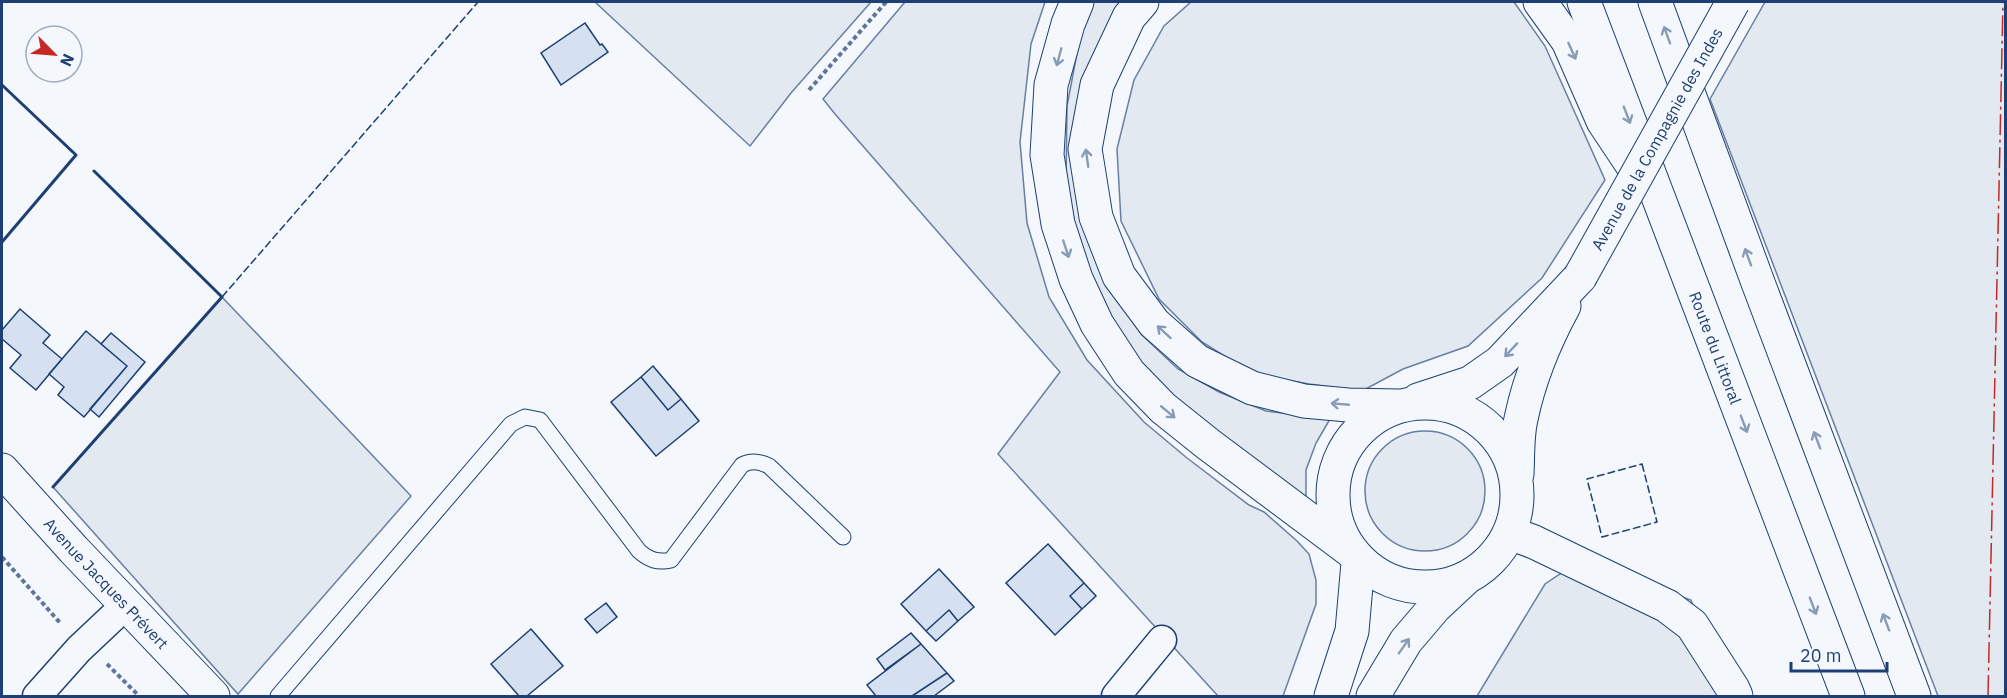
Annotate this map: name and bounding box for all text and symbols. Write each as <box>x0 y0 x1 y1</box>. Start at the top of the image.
north arrow <box>24 24 84 84</box>
street label: Avenue de la Compagnie des Indes <box>1587 24 1727 254</box>
one-way arrow <box>1660 26 1671 45</box>
one-way arrow <box>1567 41 1578 59</box>
one-way arrow <box>1053 47 1064 66</box>
text: N <box>56 51 79 70</box>
one-way arrow <box>1622 105 1633 124</box>
one-way arrow <box>1081 148 1092 168</box>
one-way arrow <box>1062 239 1073 258</box>
one-way arrow <box>1742 248 1753 267</box>
street label: Route du Littoral <box>1685 289 1746 407</box>
one-way arrow <box>1157 325 1172 339</box>
one-way arrow <box>1504 342 1518 357</box>
one-way arrow <box>1330 398 1350 409</box>
one-way arrow <box>1160 405 1176 418</box>
one-way arrow <box>1740 414 1751 433</box>
one-way arrow <box>1811 431 1822 450</box>
street label: Avenue Jacques Prévert <box>40 514 173 653</box>
one-way arrow <box>1809 596 1820 615</box>
one-way arrow <box>1880 613 1891 632</box>
scale bar <box>1791 635 1887 673</box>
one-way arrow <box>1398 638 1410 654</box>
text: 20 m <box>1800 644 1842 667</box>

